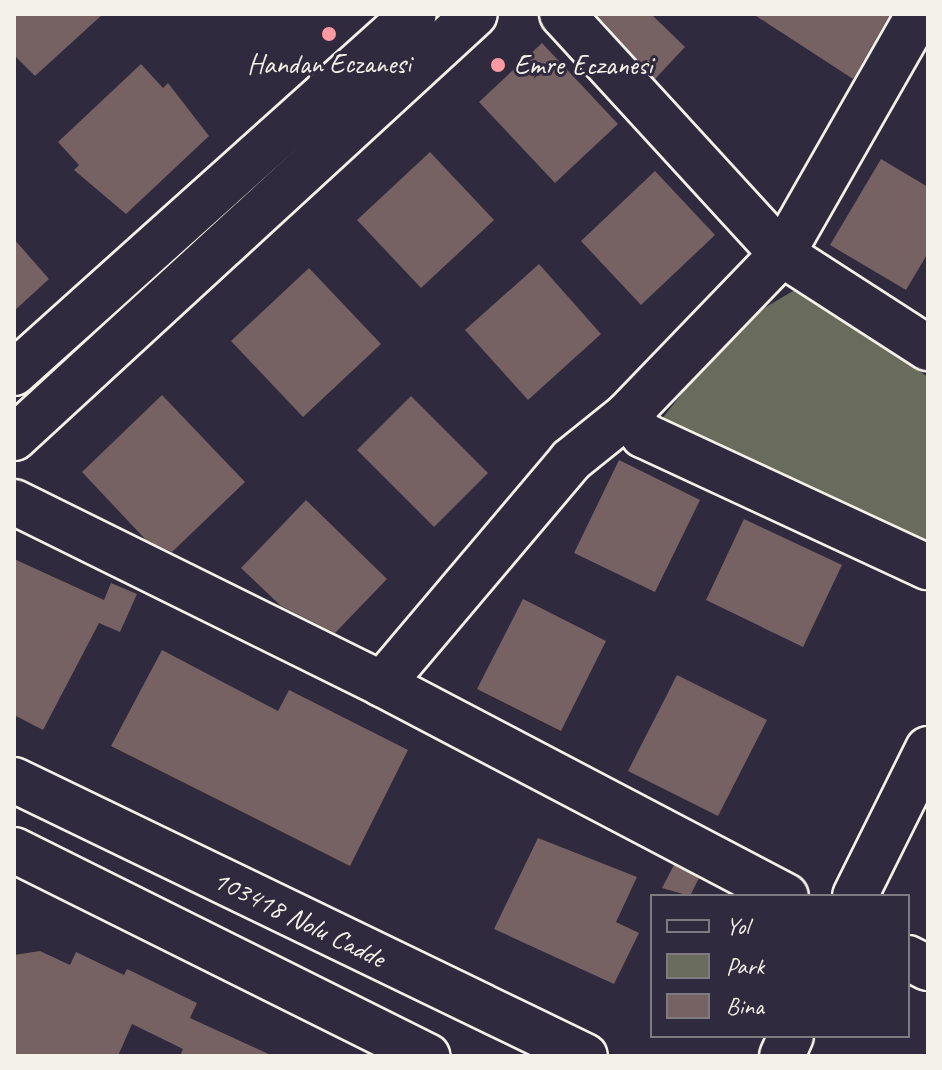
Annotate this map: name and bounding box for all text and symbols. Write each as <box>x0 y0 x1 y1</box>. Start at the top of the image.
marker: Handan Eczanesi <box>320 25 338 43</box>
place label: Handan Eczanesi <box>247 47 411 81</box>
place label: Emre Eczanesi <box>514 48 653 82</box>
marker: Emre Eczanesi <box>489 56 507 74</box>
street label: 103418 Nolu Cadde <box>207 863 391 975</box>
legend <box>650 894 910 1038</box>
text: Yol <box>726 911 749 941</box>
text: Park <box>726 951 764 981</box>
text: Bina <box>726 991 764 1021</box>

